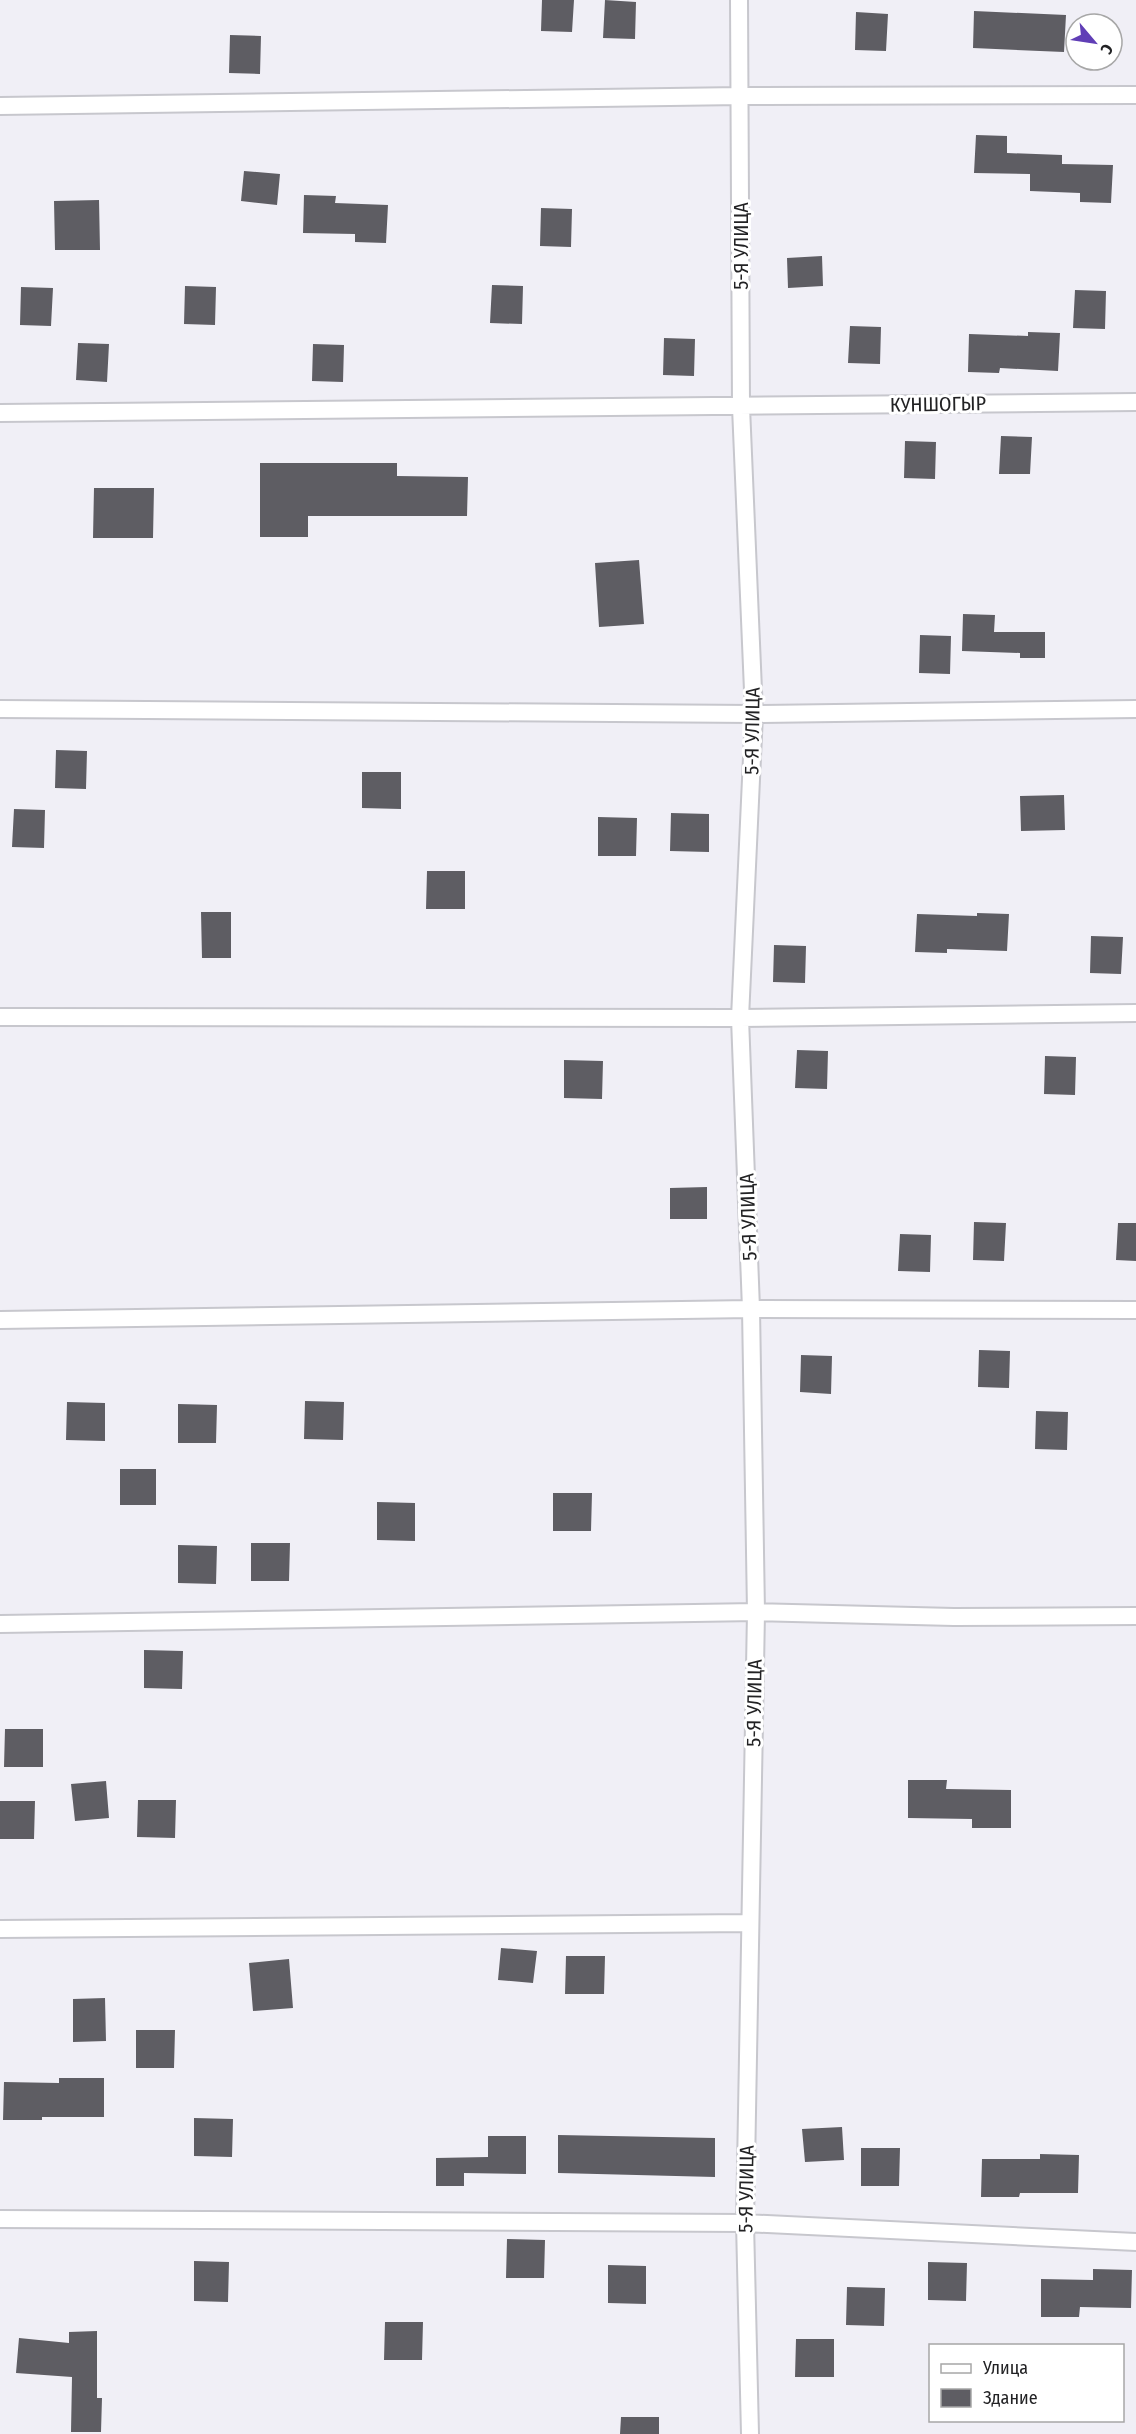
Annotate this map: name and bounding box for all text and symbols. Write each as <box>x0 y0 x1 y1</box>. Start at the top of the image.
north arrow <box>1064 12 1124 72</box>
text: С <box>1096 41 1117 58</box>
street label: 5-Я УЛИЦА <box>729 202 753 290</box>
street label: КУНШОГЫР <box>890 391 986 417</box>
street label: 5-Я УЛИЦА <box>739 686 765 775</box>
street label: 5-Я УЛИЦА <box>734 1172 762 1261</box>
street label: 5-Я УЛИЦА <box>741 1658 767 1747</box>
street label: 5-Я УЛИЦА <box>733 2144 759 2233</box>
legend <box>929 2344 1124 2422</box>
text: Улица <box>982 2357 1028 2379</box>
text: Здание <box>983 2387 1038 2409</box>

